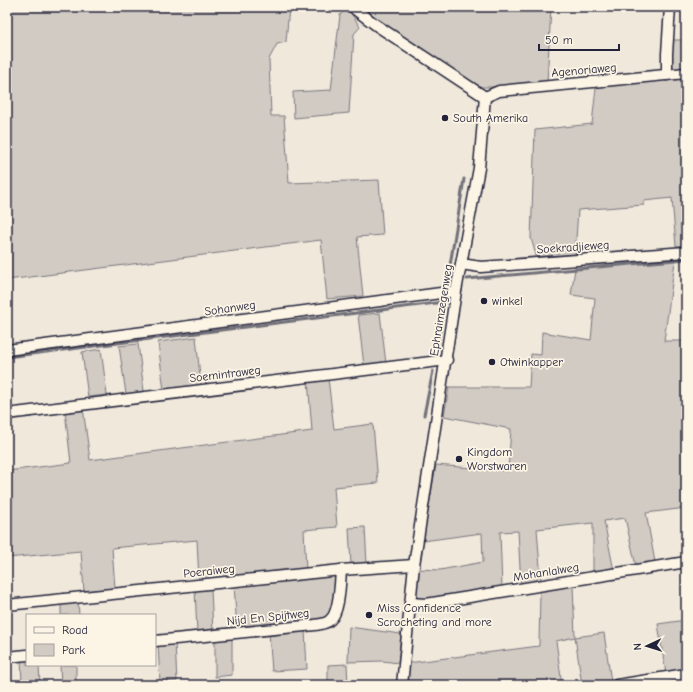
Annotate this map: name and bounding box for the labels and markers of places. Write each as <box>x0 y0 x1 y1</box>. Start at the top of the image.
place label: South Amerika <box>453 111 528 125</box>
marker: South Amerika <box>440 113 450 123</box>
place label: winkel <box>492 294 523 308</box>
marker: winkel <box>479 296 489 306</box>
place label: Otwinkapper <box>500 355 563 369</box>
marker: Otwinkapper <box>487 357 497 367</box>
place label: Kingdom Worstwaren <box>467 445 527 473</box>
marker: Kingdom Worstwaren <box>454 454 464 464</box>
place label: Miss Confidence Scrocheting and more <box>377 601 492 629</box>
marker: Miss Confidence Scrocheting and more <box>364 610 374 620</box>

